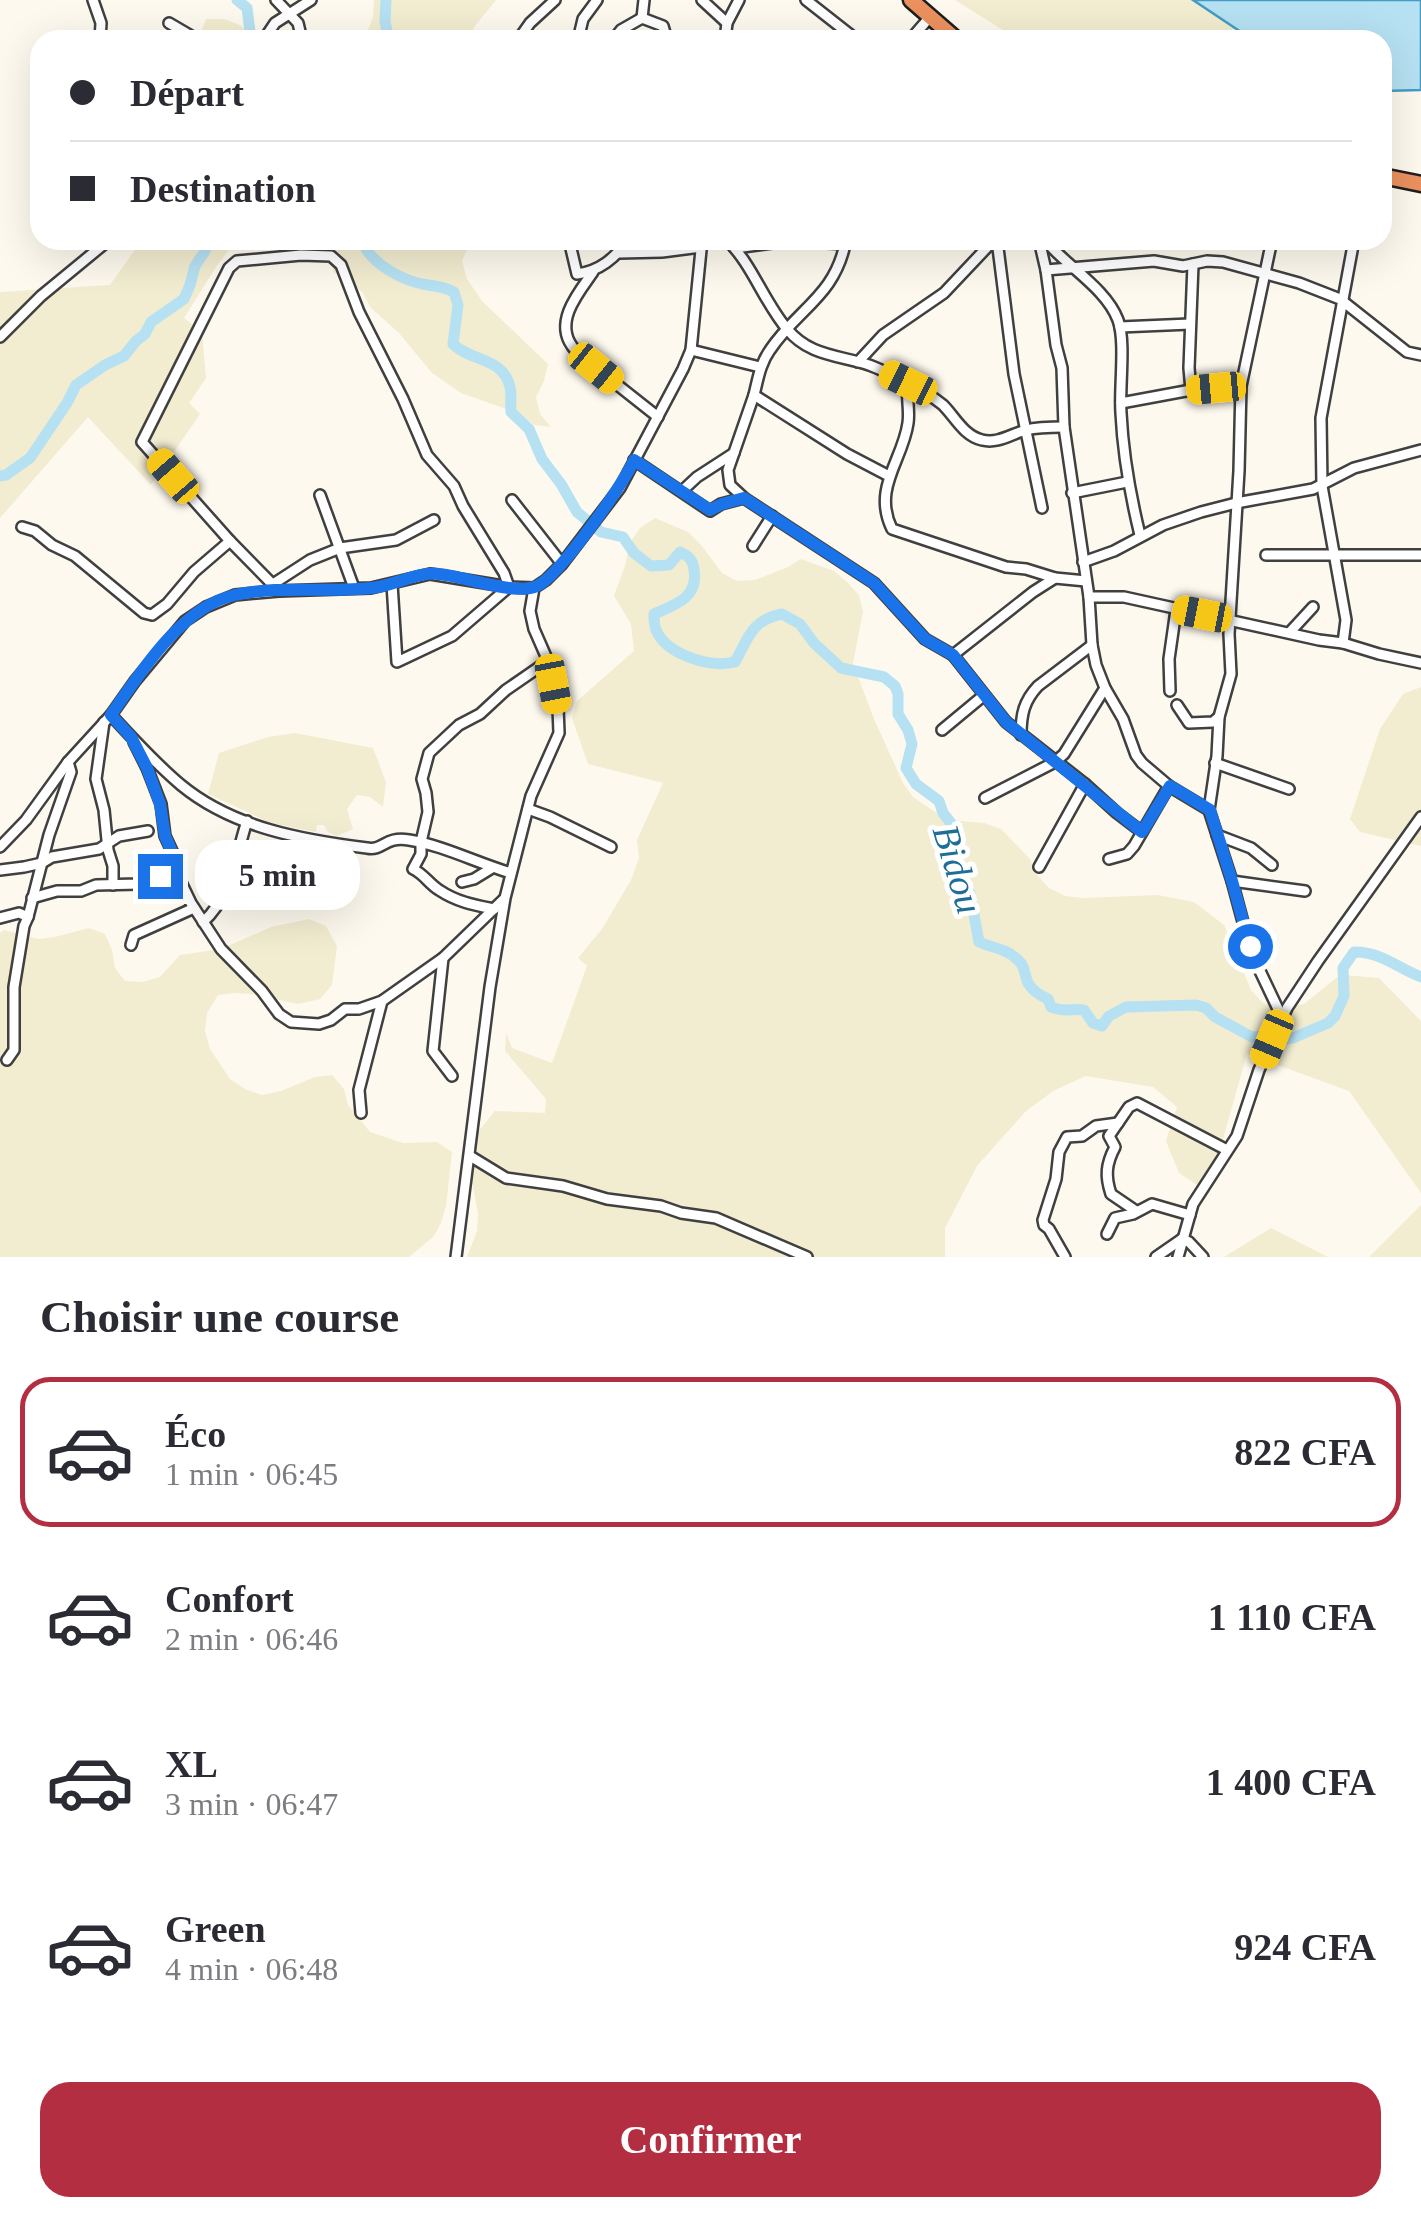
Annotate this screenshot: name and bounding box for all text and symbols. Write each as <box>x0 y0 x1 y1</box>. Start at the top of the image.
text: Départ <box>130 72 244 114</box>
text: Destination <box>130 168 316 210</box>
car <box>563 337 629 399</box>
car <box>874 356 942 410</box>
car <box>1185 370 1247 406</box>
car <box>142 444 204 508</box>
car <box>1170 594 1234 634</box>
car <box>533 652 573 716</box>
water label: Bidou <box>925 819 991 919</box>
callout: 5 min <box>195 841 360 911</box>
route end <box>138 854 183 899</box>
text: 5 min <box>239 857 316 893</box>
route start <box>1228 924 1273 969</box>
car <box>1246 1006 1298 1072</box>
text: Choisir une course <box>40 1292 399 1342</box>
icon: car <box>45 1407 135 1497</box>
text: Éco <box>165 1413 226 1455</box>
text: 822 CFA <box>1234 1431 1376 1473</box>
text: 1 min · 06:45 <box>165 1456 338 1492</box>
icon: car <box>45 1572 135 1662</box>
text: Confort <box>165 1578 294 1620</box>
text: 1 110 CFA <box>1208 1596 1376 1638</box>
text: 2 min · 06:46 <box>165 1621 338 1657</box>
icon: car <box>45 1737 135 1827</box>
text: XL <box>165 1743 218 1785</box>
text: 1 400 CFA <box>1206 1761 1376 1803</box>
text: 3 min · 06:47 <box>165 1786 338 1822</box>
icon: car <box>45 1902 135 1992</box>
text: Green <box>165 1908 266 1950</box>
text: 924 CFA <box>1234 1926 1376 1968</box>
text: 4 min · 06:48 <box>165 1951 338 1987</box>
button: Confirmer <box>40 2082 1381 2197</box>

